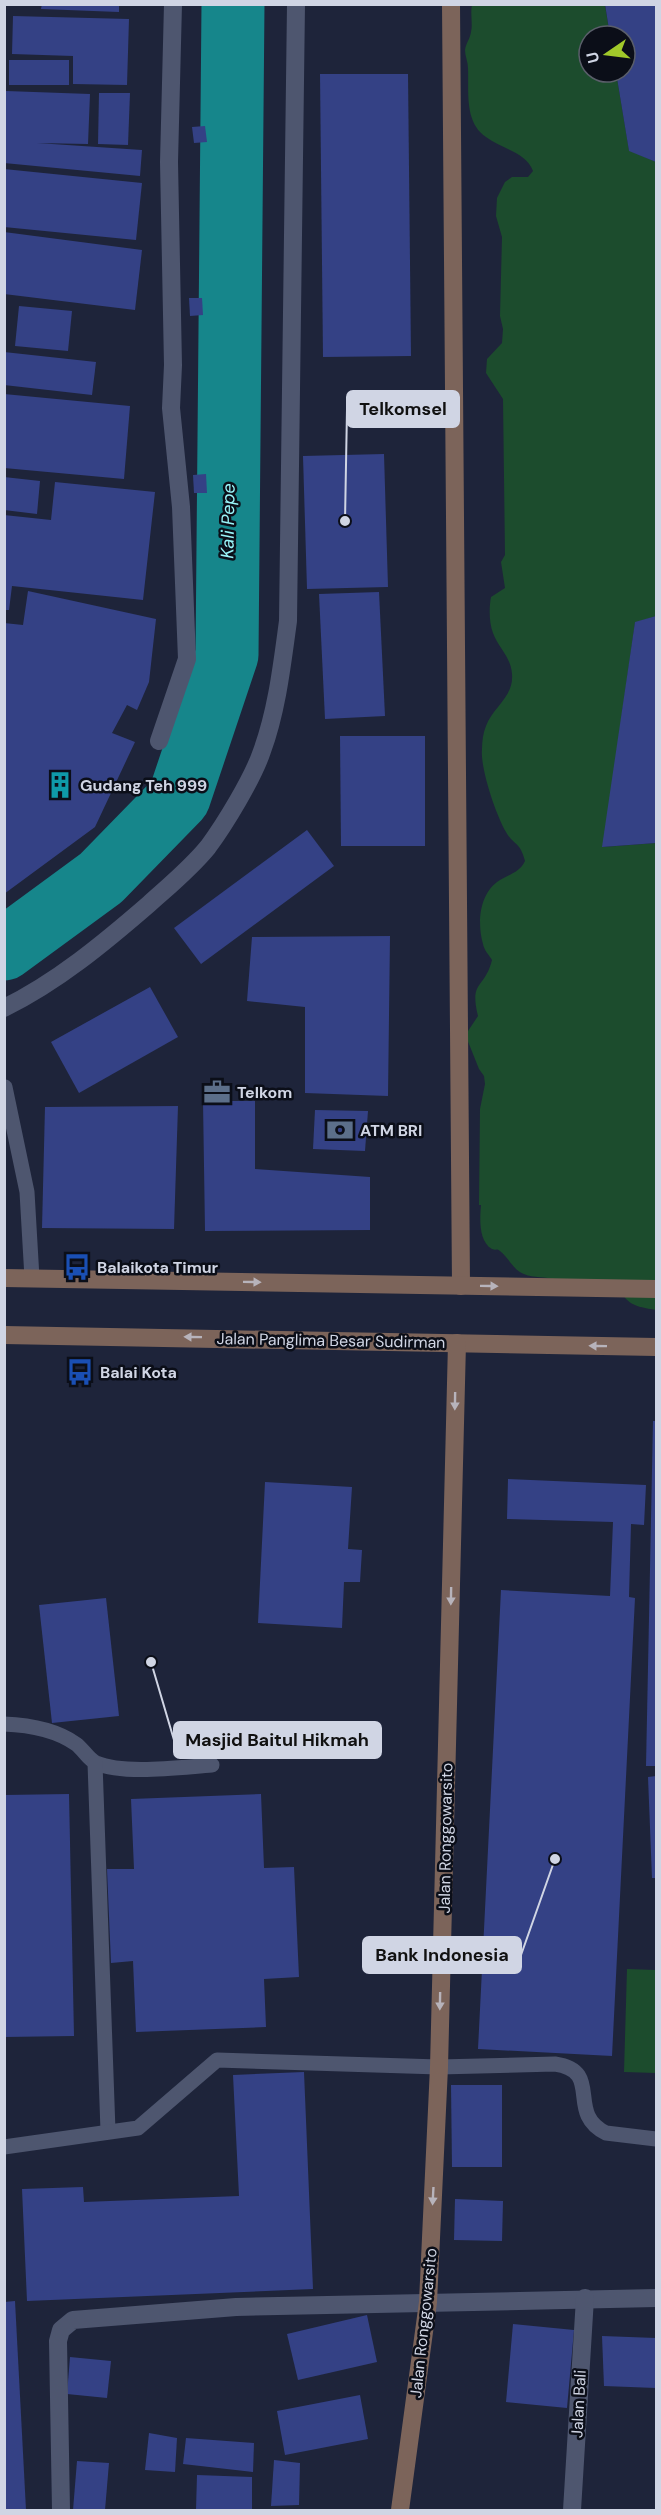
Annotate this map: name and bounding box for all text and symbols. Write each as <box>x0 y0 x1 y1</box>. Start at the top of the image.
north arrow <box>577 24 637 84</box>
text: U <box>581 50 604 65</box>
callout: Telkomsel <box>347 391 459 427</box>
text: Telkomsel <box>359 397 447 421</box>
water label: Kali Pepe <box>215 483 241 559</box>
building icon: Gudang Teh 999 <box>45 770 75 800</box>
place label: Gudang Teh 999 <box>80 775 207 796</box>
office icon: Telkom <box>202 1077 232 1107</box>
place label: Telkom <box>237 1082 292 1103</box>
bank icon: ATM BRI <box>325 1115 355 1145</box>
place label: ATM BRI <box>360 1120 422 1141</box>
bus stop icon: Balaikota Timur <box>62 1252 92 1282</box>
place label: Balaikota Timur <box>97 1257 219 1278</box>
one-way arrow <box>242 1277 261 1287</box>
one-way arrow <box>479 1281 498 1291</box>
street label: Jalan Panglima Besar Sudirman <box>216 1328 446 1353</box>
one-way arrow <box>184 1333 203 1342</box>
one-way arrow <box>589 1341 608 1351</box>
bus stop icon: Balai Kota <box>65 1357 95 1387</box>
place label: Balai Kota <box>100 1362 177 1383</box>
one-way arrow <box>451 1392 460 1411</box>
one-way arrow <box>446 1587 455 1606</box>
callout: Masjid Baitul Hikmah <box>174 1722 381 1758</box>
text: Masjid Baitul Hikmah <box>185 1728 369 1752</box>
street label: Jalan Ronggowarsito <box>434 1762 457 1914</box>
callout: Bank Indonesia <box>363 1937 521 1973</box>
text: Bank Indonesia <box>375 1943 509 1967</box>
one-way arrow <box>436 1992 445 2011</box>
one-way arrow <box>429 2186 438 2205</box>
street label: Jalan Ronggowarsito <box>405 2247 442 2399</box>
street label: Jalan Bali <box>566 2369 591 2439</box>

